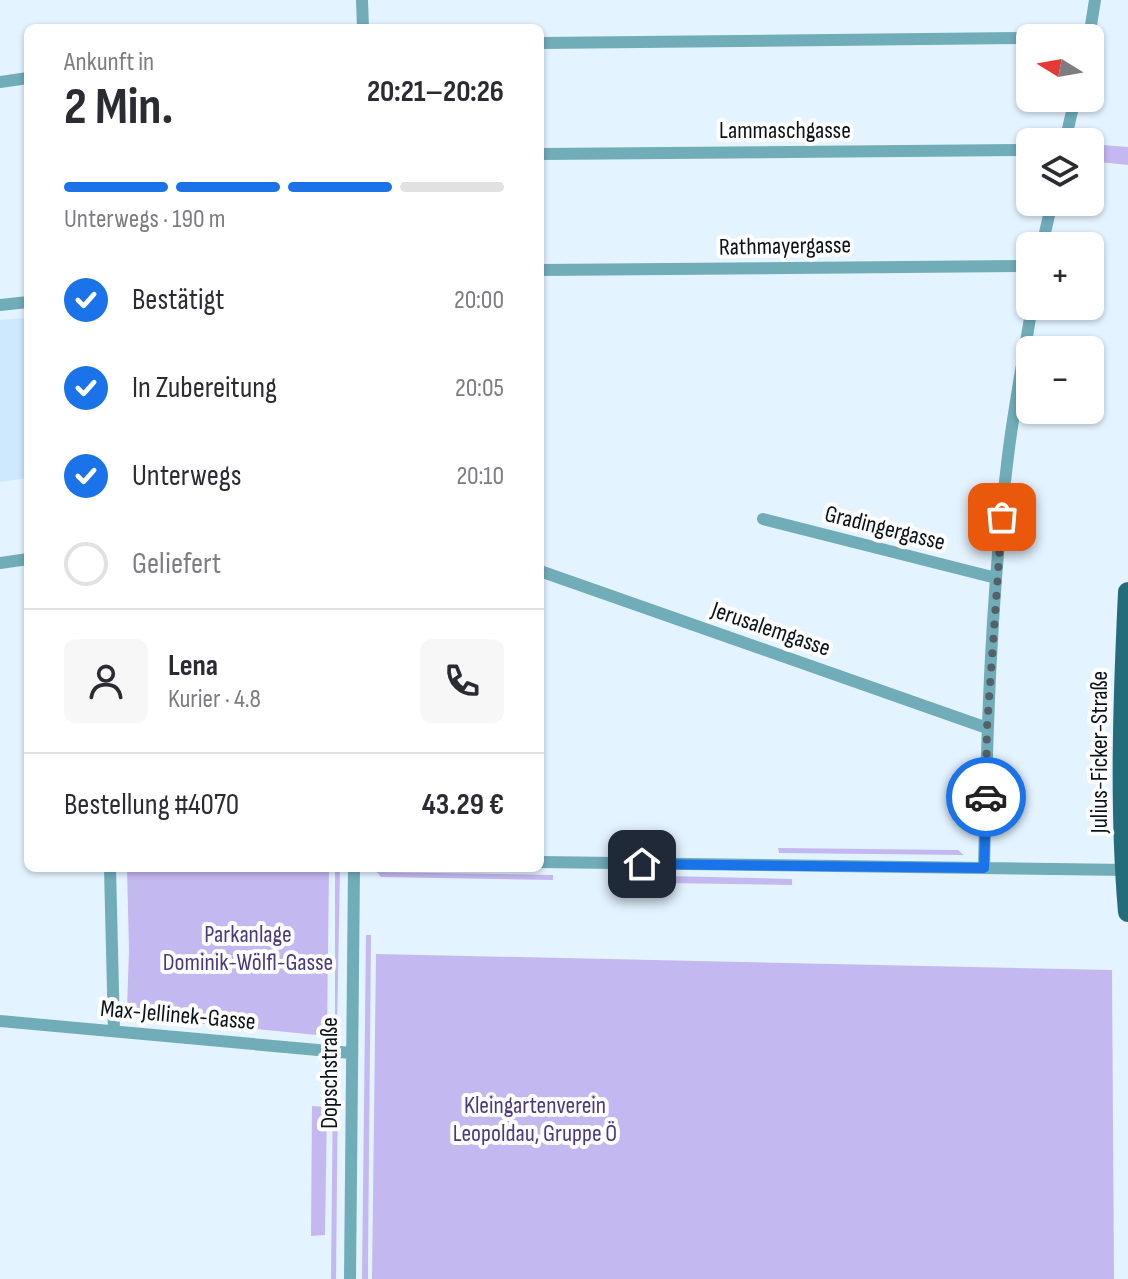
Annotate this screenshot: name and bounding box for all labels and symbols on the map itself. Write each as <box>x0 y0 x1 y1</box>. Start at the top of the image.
north arrow <box>1016 24 1104 112</box>
street label: Lammaschgasse <box>719 116 851 145</box>
street label: Rathmayergasse <box>719 230 851 262</box>
pin <box>968 483 1036 551</box>
street label: Gradingergasse <box>822 499 948 557</box>
street label: Jerusalemgasse <box>707 595 834 663</box>
street label: Julius-Ficker-Straße <box>1085 671 1114 834</box>
courier <box>946 757 1026 837</box>
pin <box>608 830 676 898</box>
park label: Parkanlage Dominik-Wölfl-Gasse <box>163 920 333 977</box>
street label: Max-Jellinek-Gasse <box>99 994 257 1036</box>
street label: Dopschstraße <box>315 1017 344 1129</box>
park label: Kleingartenverein Leopoldau, Gruppe Ö <box>453 1091 617 1148</box>

